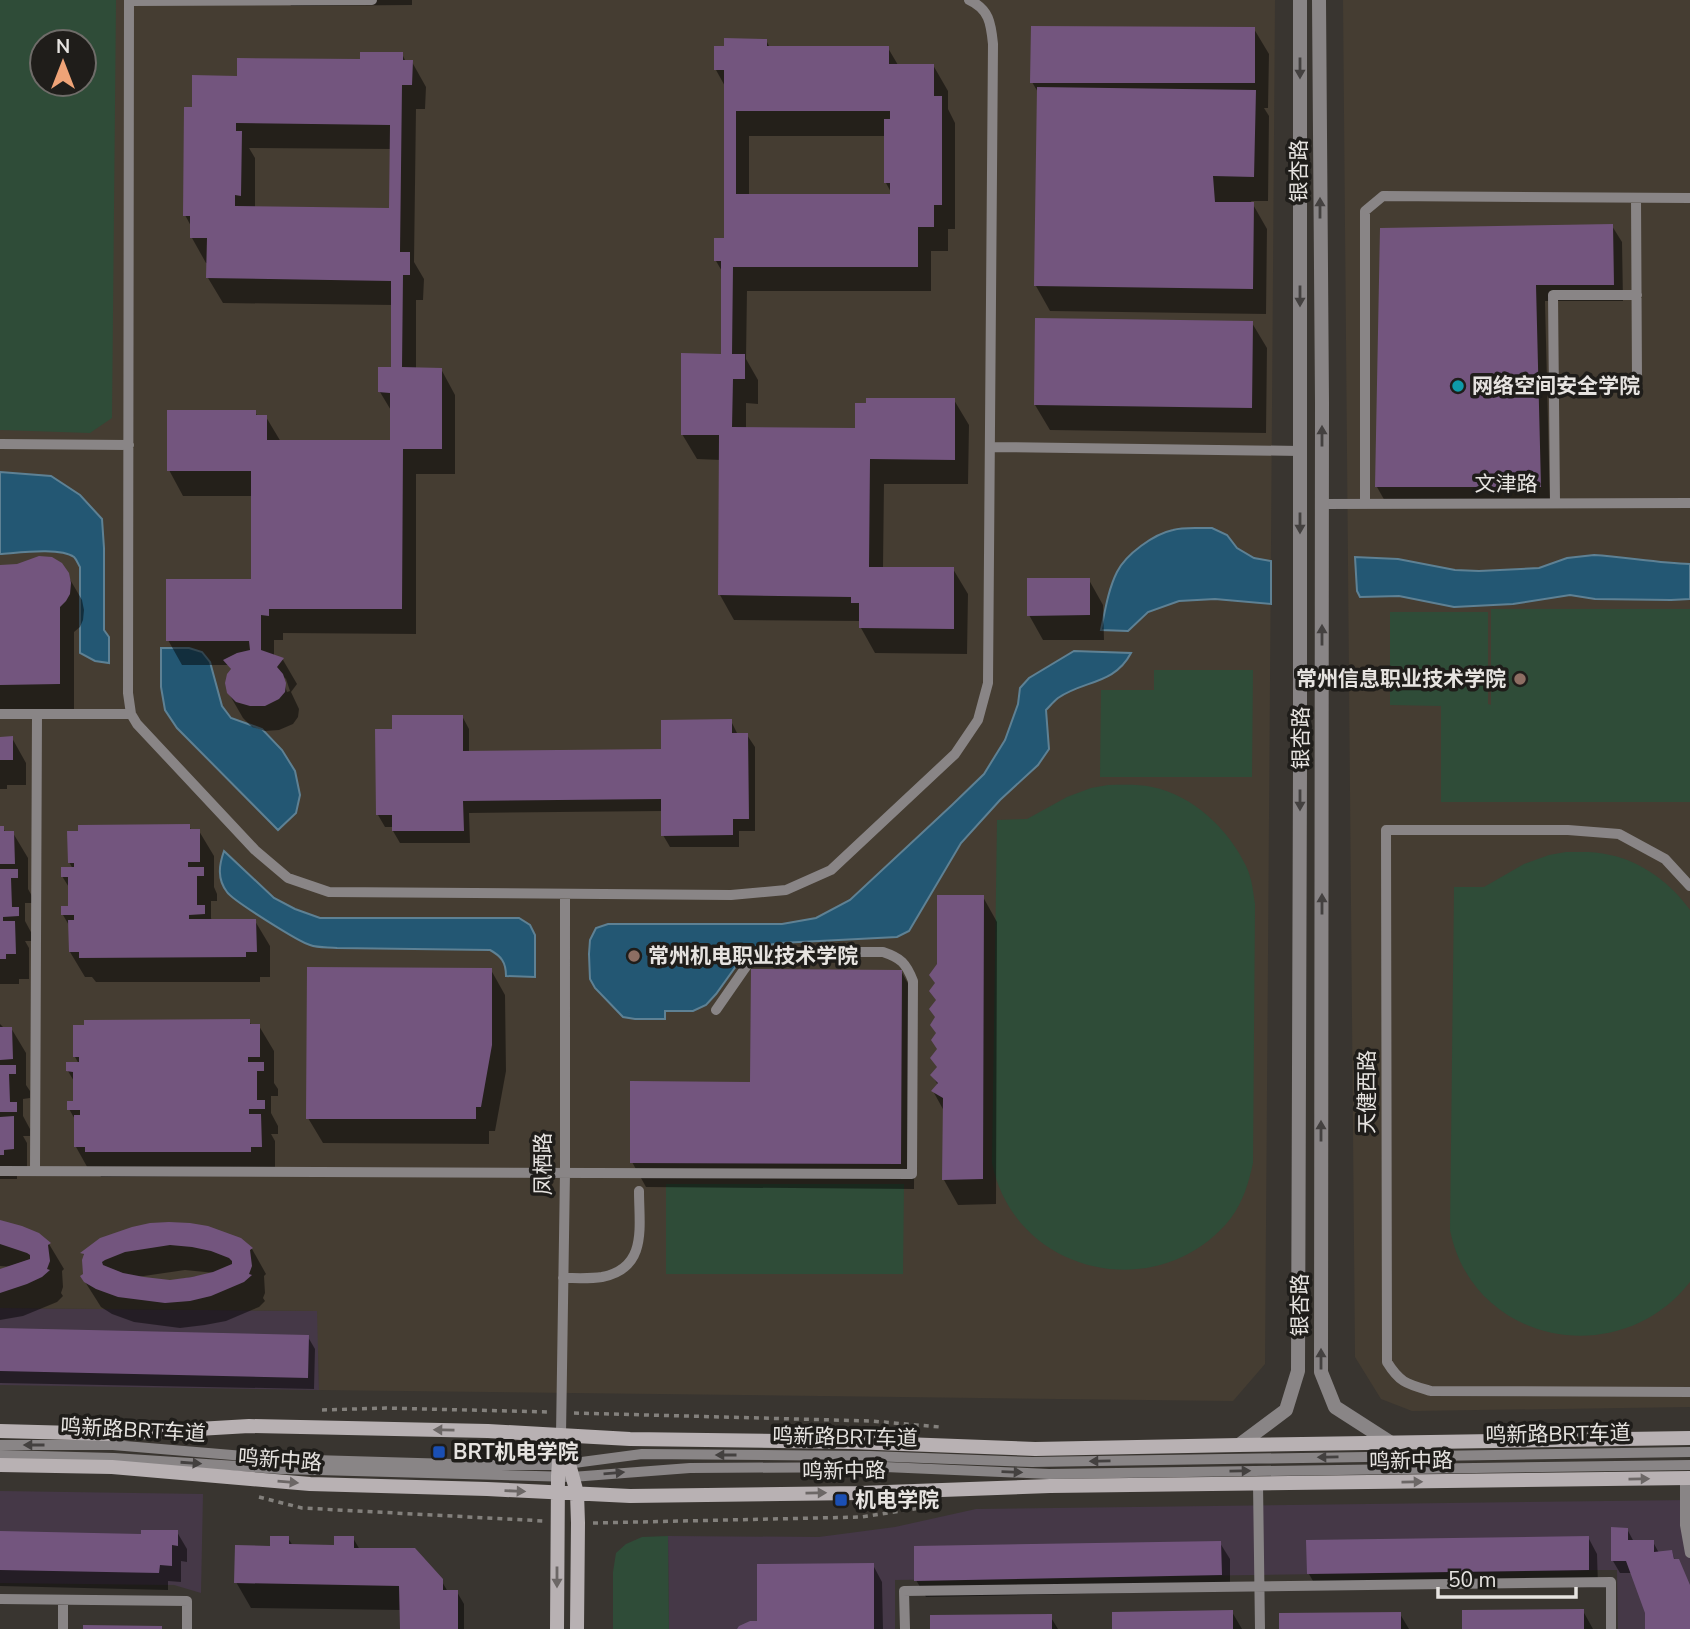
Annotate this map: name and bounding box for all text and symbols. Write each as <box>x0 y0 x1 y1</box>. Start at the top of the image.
north arrow <box>28 28 98 98</box>
text: N <box>56 34 70 60</box>
one-way arrow <box>1294 57 1306 79</box>
street label: 银杏路 <box>1285 140 1313 203</box>
one-way arrow <box>1314 197 1326 219</box>
one-way arrow <box>1294 285 1306 307</box>
place label: 网络空间安全学院 <box>1472 372 1640 400</box>
marker: 网络空间安全学院 <box>1450 378 1466 394</box>
one-way arrow <box>1316 424 1328 446</box>
street label: 文津路 <box>1475 470 1538 498</box>
one-way arrow <box>1294 512 1306 534</box>
one-way arrow <box>1316 623 1328 645</box>
place label: 常州信息职业技术学院 <box>1296 665 1506 693</box>
marker: 常州信息职业技术学院 <box>1512 671 1528 687</box>
street label: 银杏路 <box>1287 707 1315 770</box>
one-way arrow <box>1294 789 1306 811</box>
one-way arrow <box>1316 892 1328 914</box>
place label: 常州机电职业技术学院 <box>648 942 858 970</box>
marker: 常州机电职业技术学院 <box>626 948 642 964</box>
street label: 天健西路 <box>1353 1050 1381 1134</box>
one-way arrow <box>1316 1120 1327 1142</box>
street label: 凤栖路 <box>529 1133 557 1196</box>
street label: 银杏路 <box>1286 1274 1314 1337</box>
one-way arrow <box>1315 1347 1327 1369</box>
street label: 鸣新路BRT车道 <box>60 1412 206 1448</box>
street label: 鸣新路BRT车道 <box>1485 1419 1631 1449</box>
street label: 鸣新路BRT车道 <box>772 1422 918 1452</box>
one-way arrow <box>433 1425 455 1436</box>
place label: BRT机电学院 <box>453 1438 578 1466</box>
one-way arrow <box>23 1439 45 1451</box>
street label: 鸣新中路 <box>237 1443 323 1477</box>
marker: BRT机电学院 <box>431 1444 447 1460</box>
street label: 鸣新中路 <box>1369 1446 1453 1476</box>
one-way arrow <box>715 1449 737 1461</box>
one-way arrow <box>1317 1451 1339 1463</box>
one-way arrow <box>1089 1455 1111 1467</box>
street label: 鸣新中路 <box>802 1456 886 1486</box>
one-way arrow <box>180 1458 202 1469</box>
one-way arrow <box>1229 1465 1251 1477</box>
one-way arrow <box>603 1467 625 1478</box>
one-way arrow <box>1002 1467 1024 1478</box>
one-way arrow <box>1629 1473 1651 1485</box>
one-way arrow <box>1401 1476 1423 1487</box>
one-way arrow <box>277 1477 299 1488</box>
one-way arrow <box>505 1485 527 1496</box>
place label: 机电学院 <box>855 1486 939 1514</box>
one-way arrow <box>805 1487 827 1499</box>
marker: 机电学院 <box>833 1492 849 1508</box>
scale bar <box>1438 1556 1576 1600</box>
one-way arrow <box>551 1566 563 1588</box>
text: 50 m <box>1448 1566 1497 1594</box>

